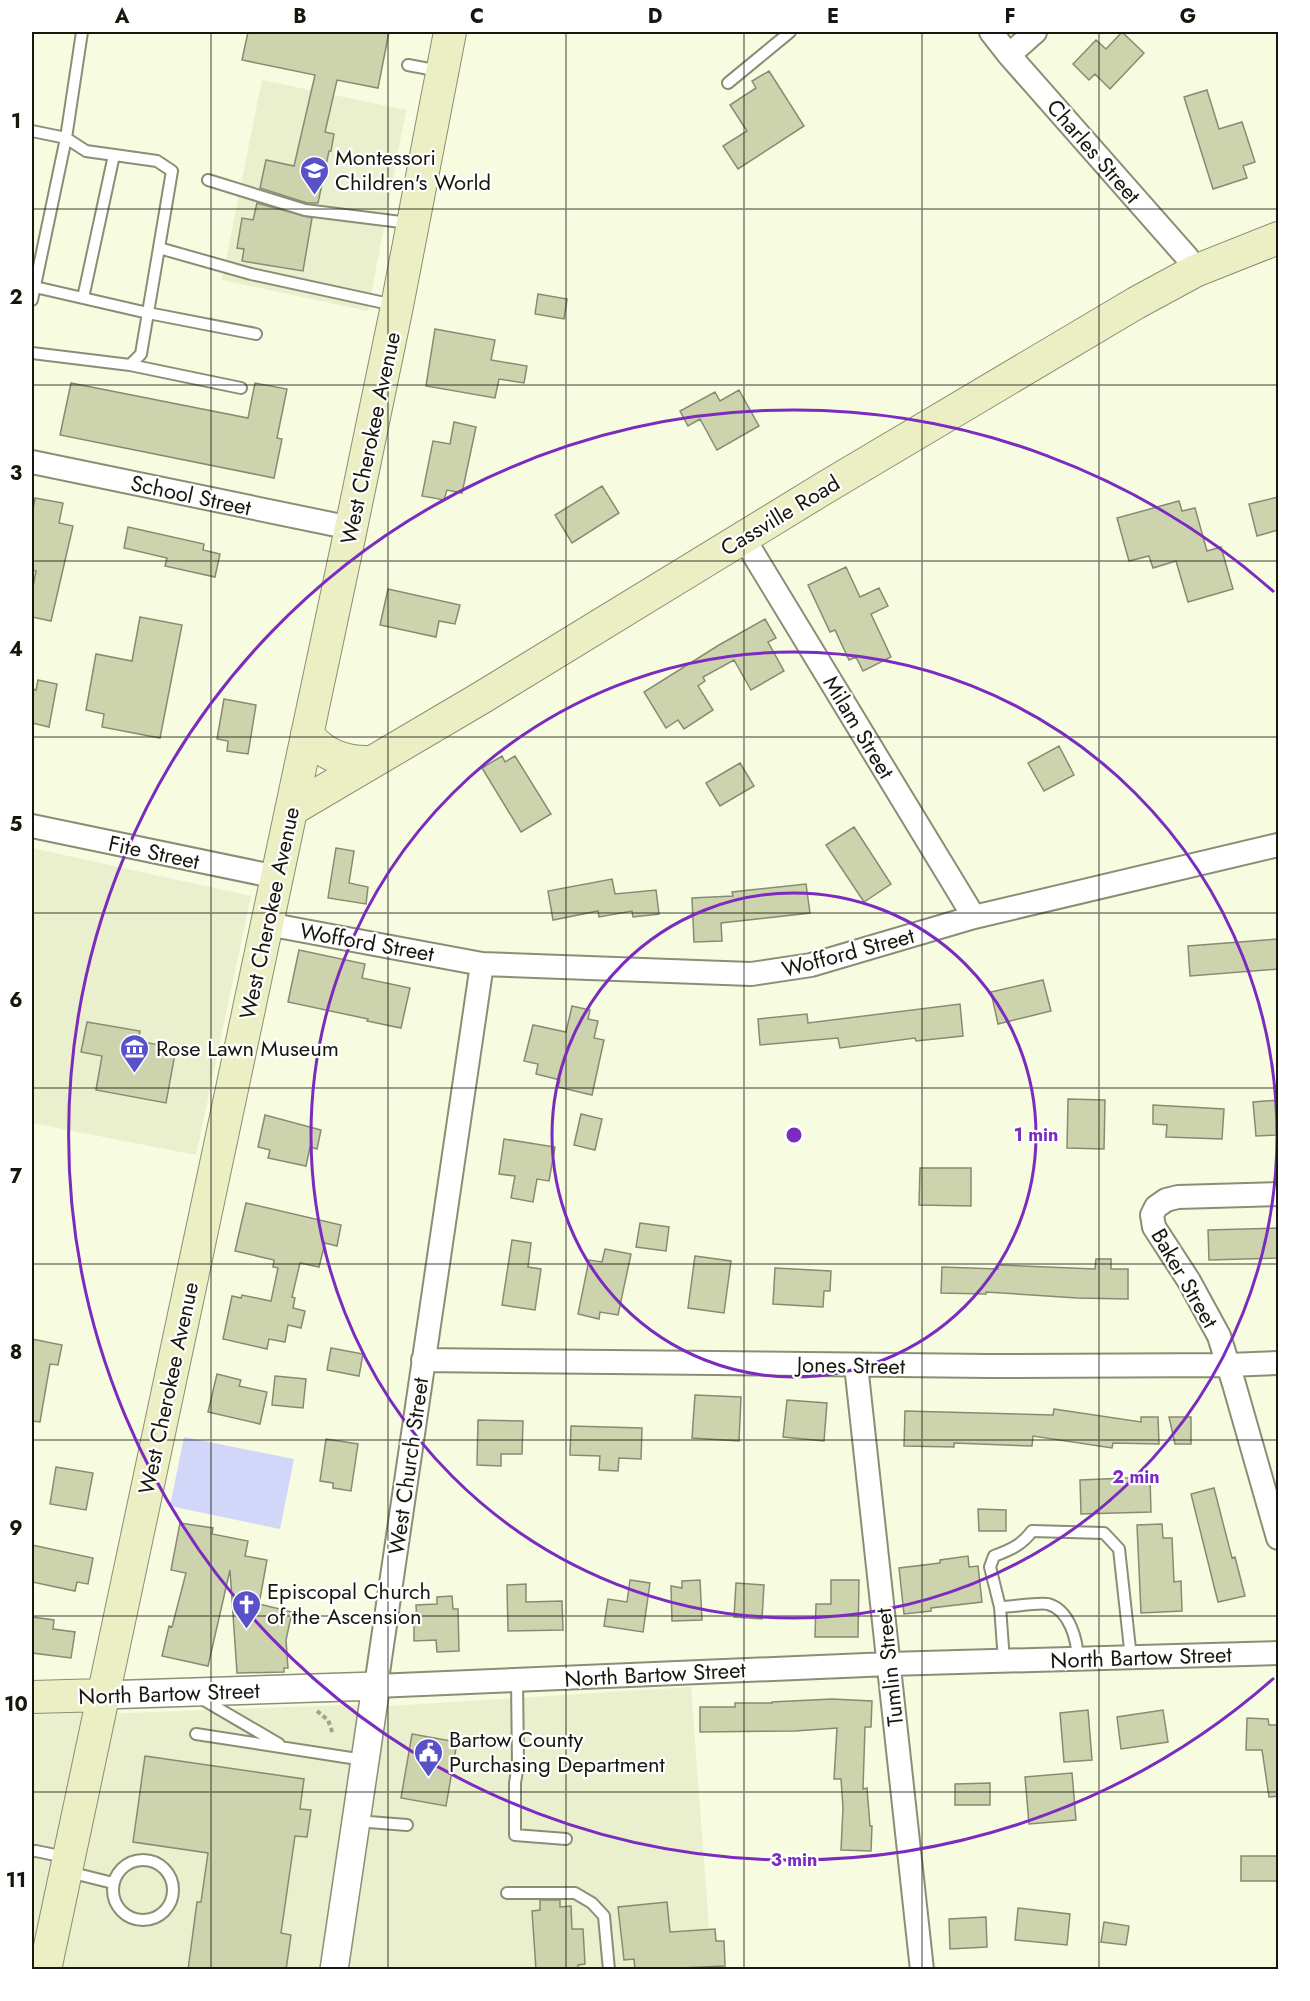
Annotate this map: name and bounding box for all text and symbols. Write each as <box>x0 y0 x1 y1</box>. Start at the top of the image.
text: A <box>114 2 130 31</box>
text: B <box>293 2 307 31</box>
text: C <box>470 2 484 31</box>
text: D <box>648 2 662 31</box>
text: E <box>827 2 839 31</box>
text: F <box>1004 2 1016 31</box>
text: G <box>1180 2 1196 31</box>
street label: Charles Street <box>1040 92 1149 211</box>
text: 1 <box>11 107 21 136</box>
place label: Montessori Children's World <box>335 141 491 198</box>
school or university icon: Montessori Children's World <box>298 154 330 196</box>
text: 2 <box>9 283 23 312</box>
street label: West Cherokee Avenue <box>332 329 408 547</box>
text: 3 <box>10 459 22 488</box>
street label: School Street <box>128 467 255 524</box>
street label: Cassville Road <box>714 467 846 563</box>
text: 4 <box>9 635 23 664</box>
street label: Milam Street <box>816 669 903 785</box>
street label: West Cherokee Avenue <box>231 804 307 1022</box>
text: 5 <box>10 810 23 839</box>
street label: Fite Street <box>105 827 203 877</box>
street label: Wofford Street <box>297 914 437 970</box>
street label: Wofford Street <box>778 919 918 985</box>
text: 6 <box>9 986 23 1015</box>
museum icon: Rose Lawn Museum <box>119 1032 151 1074</box>
place label: Rose Lawn Museum <box>156 1032 339 1064</box>
text: 1 min <box>1014 1122 1058 1148</box>
centre of rings <box>784 1125 804 1145</box>
text: 7 <box>10 1162 23 1191</box>
street label: Baker Street <box>1144 1222 1227 1334</box>
street label: West Cherokee Avenue <box>130 1279 206 1497</box>
text: 8 <box>10 1338 22 1367</box>
street label: Jones Street <box>794 1348 906 1382</box>
street label: West Church Street <box>380 1375 436 1557</box>
text: 2 min <box>1112 1464 1160 1490</box>
text: 9 <box>9 1514 23 1543</box>
place label: Episcopal Church of the Ascension <box>267 1575 431 1632</box>
church icon: Episcopal Church of the Ascension <box>230 1588 262 1630</box>
street label: Tumlin Street <box>867 1606 911 1728</box>
street label: North Bartow Street <box>1050 1638 1233 1676</box>
street label: North Bartow Street <box>564 1653 747 1695</box>
street label: North Bartow Street <box>78 1674 261 1712</box>
text: 10 <box>4 1690 28 1719</box>
place label: Bartow County Purchasing Department <box>449 1723 666 1780</box>
public building icon: Bartow County Purchasing Department <box>412 1736 444 1778</box>
text: 3 min <box>771 1847 817 1873</box>
text: 11 <box>6 1866 26 1895</box>

